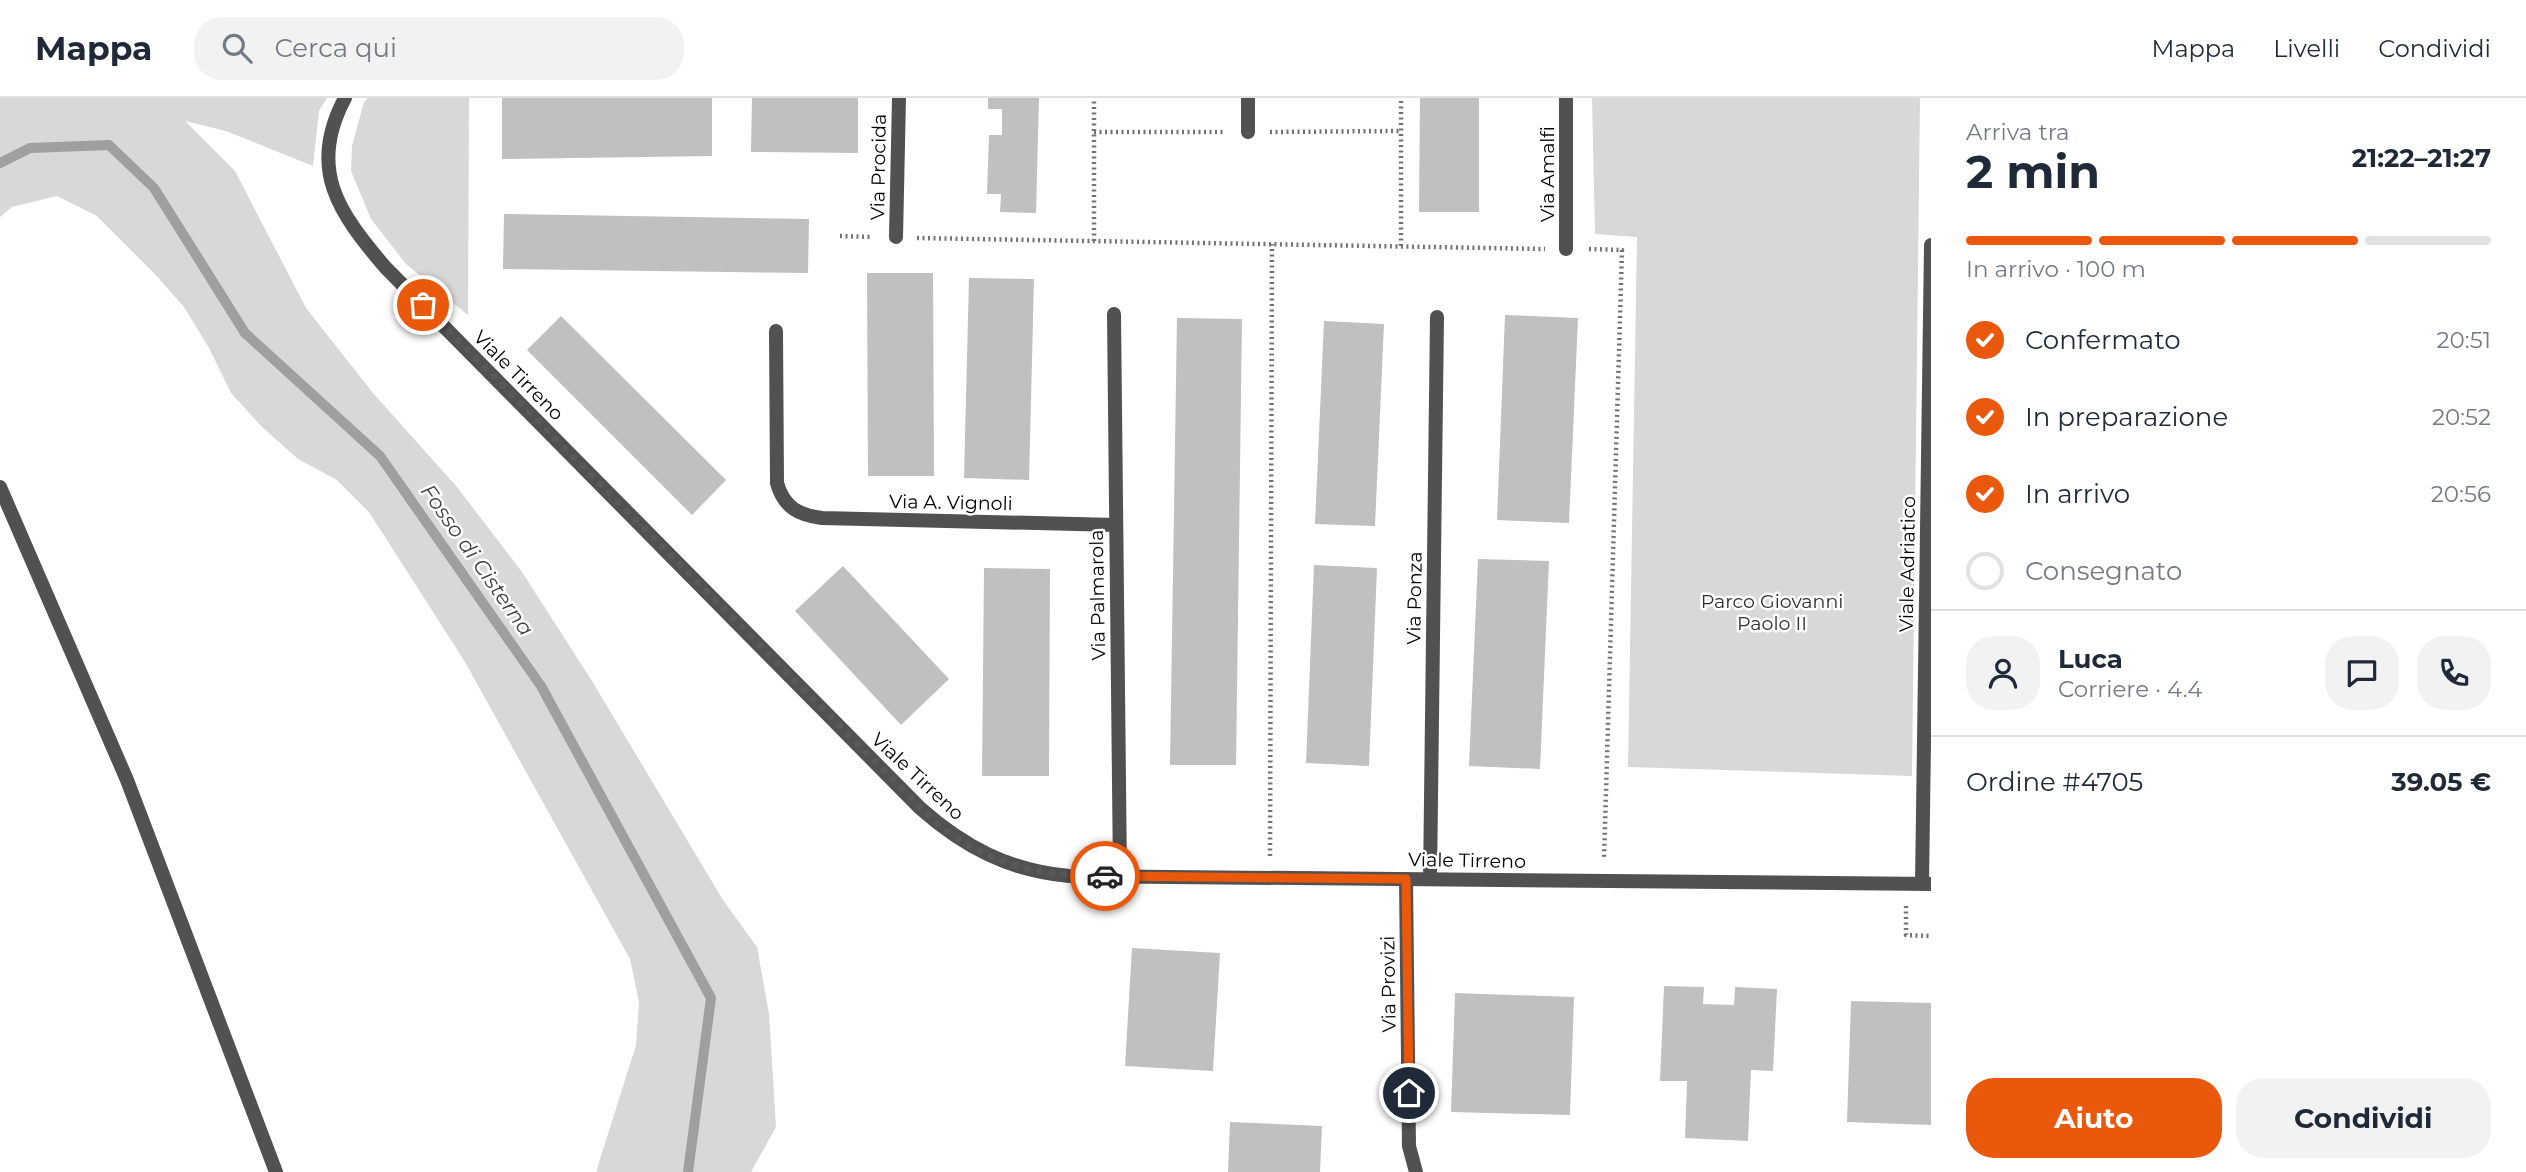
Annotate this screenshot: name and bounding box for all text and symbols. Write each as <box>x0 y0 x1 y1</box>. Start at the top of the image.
search box <box>194 17 684 80</box>
text: Mappa <box>35 28 152 68</box>
icon: search <box>218 29 256 67</box>
text: Cerca qui <box>274 32 397 64</box>
text: Mappa <box>2152 34 2235 63</box>
text: Livelli <box>2273 34 2340 63</box>
text: Condividi <box>2378 34 2491 63</box>
street label: Via Procida <box>866 114 891 220</box>
text: Arriva tra <box>1966 118 2070 146</box>
street label: Via Amalfi <box>1536 126 1559 222</box>
text: 21:22–21:27 <box>2352 142 2491 174</box>
text: 2 min <box>1966 143 2100 200</box>
text: In arrivo · 100 m <box>1966 255 2146 283</box>
pin <box>393 275 453 335</box>
icon: bag <box>404 286 442 324</box>
icon: check <box>1966 321 2004 359</box>
text: Confermato <box>2025 324 2181 356</box>
street label: Viale Tirreno <box>469 326 569 425</box>
text: 20:51 <box>2437 326 2491 354</box>
icon: check <box>1966 398 2004 436</box>
text: In preparazione <box>2025 401 2228 433</box>
text: 20:52 <box>2432 403 2491 431</box>
icon: check <box>1966 475 2004 513</box>
text: In arrivo <box>2025 478 2130 510</box>
water label: Fosso di Cisterna <box>416 479 539 640</box>
text: 20:56 <box>2431 480 2491 508</box>
street label: Via A. Vignoli <box>889 490 1013 515</box>
street label: Viale Adriatico <box>1895 496 1920 632</box>
street label: Via Palmarola <box>1085 529 1110 661</box>
street label: Via Ponza <box>1402 551 1427 645</box>
text: Consegnato <box>2025 555 2182 587</box>
park label: Parco Giovanni Paolo II <box>1701 590 1843 635</box>
button: person <box>1966 636 2040 710</box>
button: chat <box>2325 636 2399 710</box>
button: phone <box>2417 636 2491 710</box>
text: Luca <box>2058 643 2123 675</box>
text: Corriere · 4.4 <box>2058 675 2203 703</box>
street label: Viale Tirreno <box>867 728 969 825</box>
text: Ordine #4705 <box>1966 766 2143 798</box>
text: 39.05 € <box>2391 766 2491 798</box>
courier <box>1070 841 1140 911</box>
street label: Viale Tirreno <box>1408 848 1526 873</box>
icon: car <box>1086 857 1124 895</box>
street label: Via Provizi <box>1376 935 1401 1033</box>
pin <box>1379 1063 1439 1123</box>
icon: home <box>1390 1074 1428 1112</box>
button: Aiuto <box>1966 1078 2222 1158</box>
button: Condividi <box>2236 1078 2491 1158</box>

